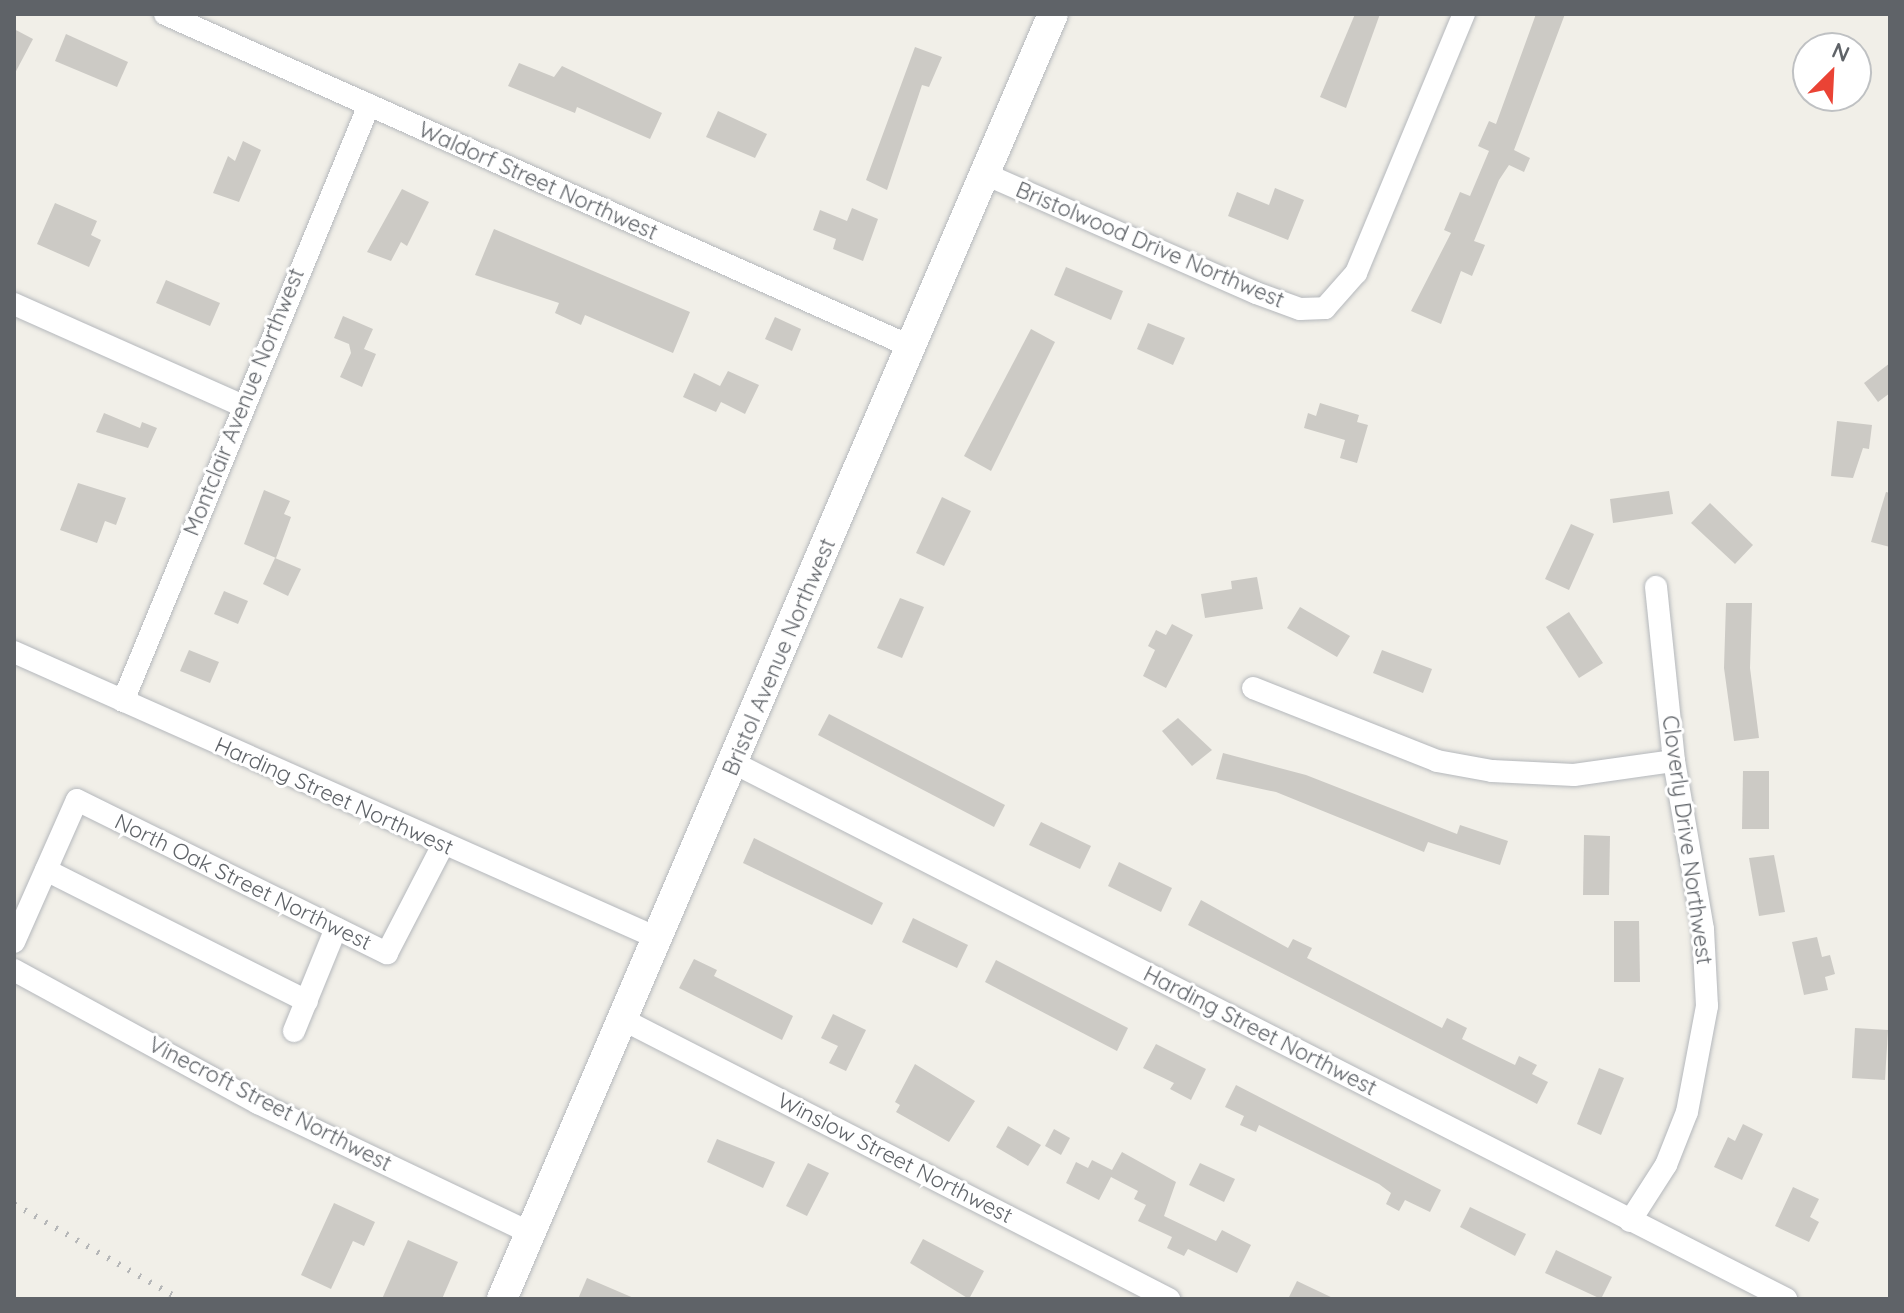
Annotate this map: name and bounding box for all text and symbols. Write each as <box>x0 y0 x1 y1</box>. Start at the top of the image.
north arrow <box>1792 32 1872 112</box>
text: N <box>1828 36 1854 68</box>
street label: Waldorf Street Northwest <box>414 116 662 246</box>
street label: Bristolwood Drive Northwest <box>1012 176 1288 314</box>
street label: Montclair Avenue Northwest <box>178 264 310 540</box>
street label: Bristol Avenue Northwest <box>717 534 841 780</box>
street label: Cloverly Drive Northwest <box>1656 714 1718 966</box>
street label: Harding Street Northwest <box>211 731 457 861</box>
street label: North Oak Street Northwest <box>110 808 376 956</box>
street label: Harding Street Northwest <box>1139 961 1381 1101</box>
street label: Vinecroft Street Northwest <box>144 1031 396 1177</box>
street label: Winslow Street Northwest <box>773 1087 1017 1229</box>

